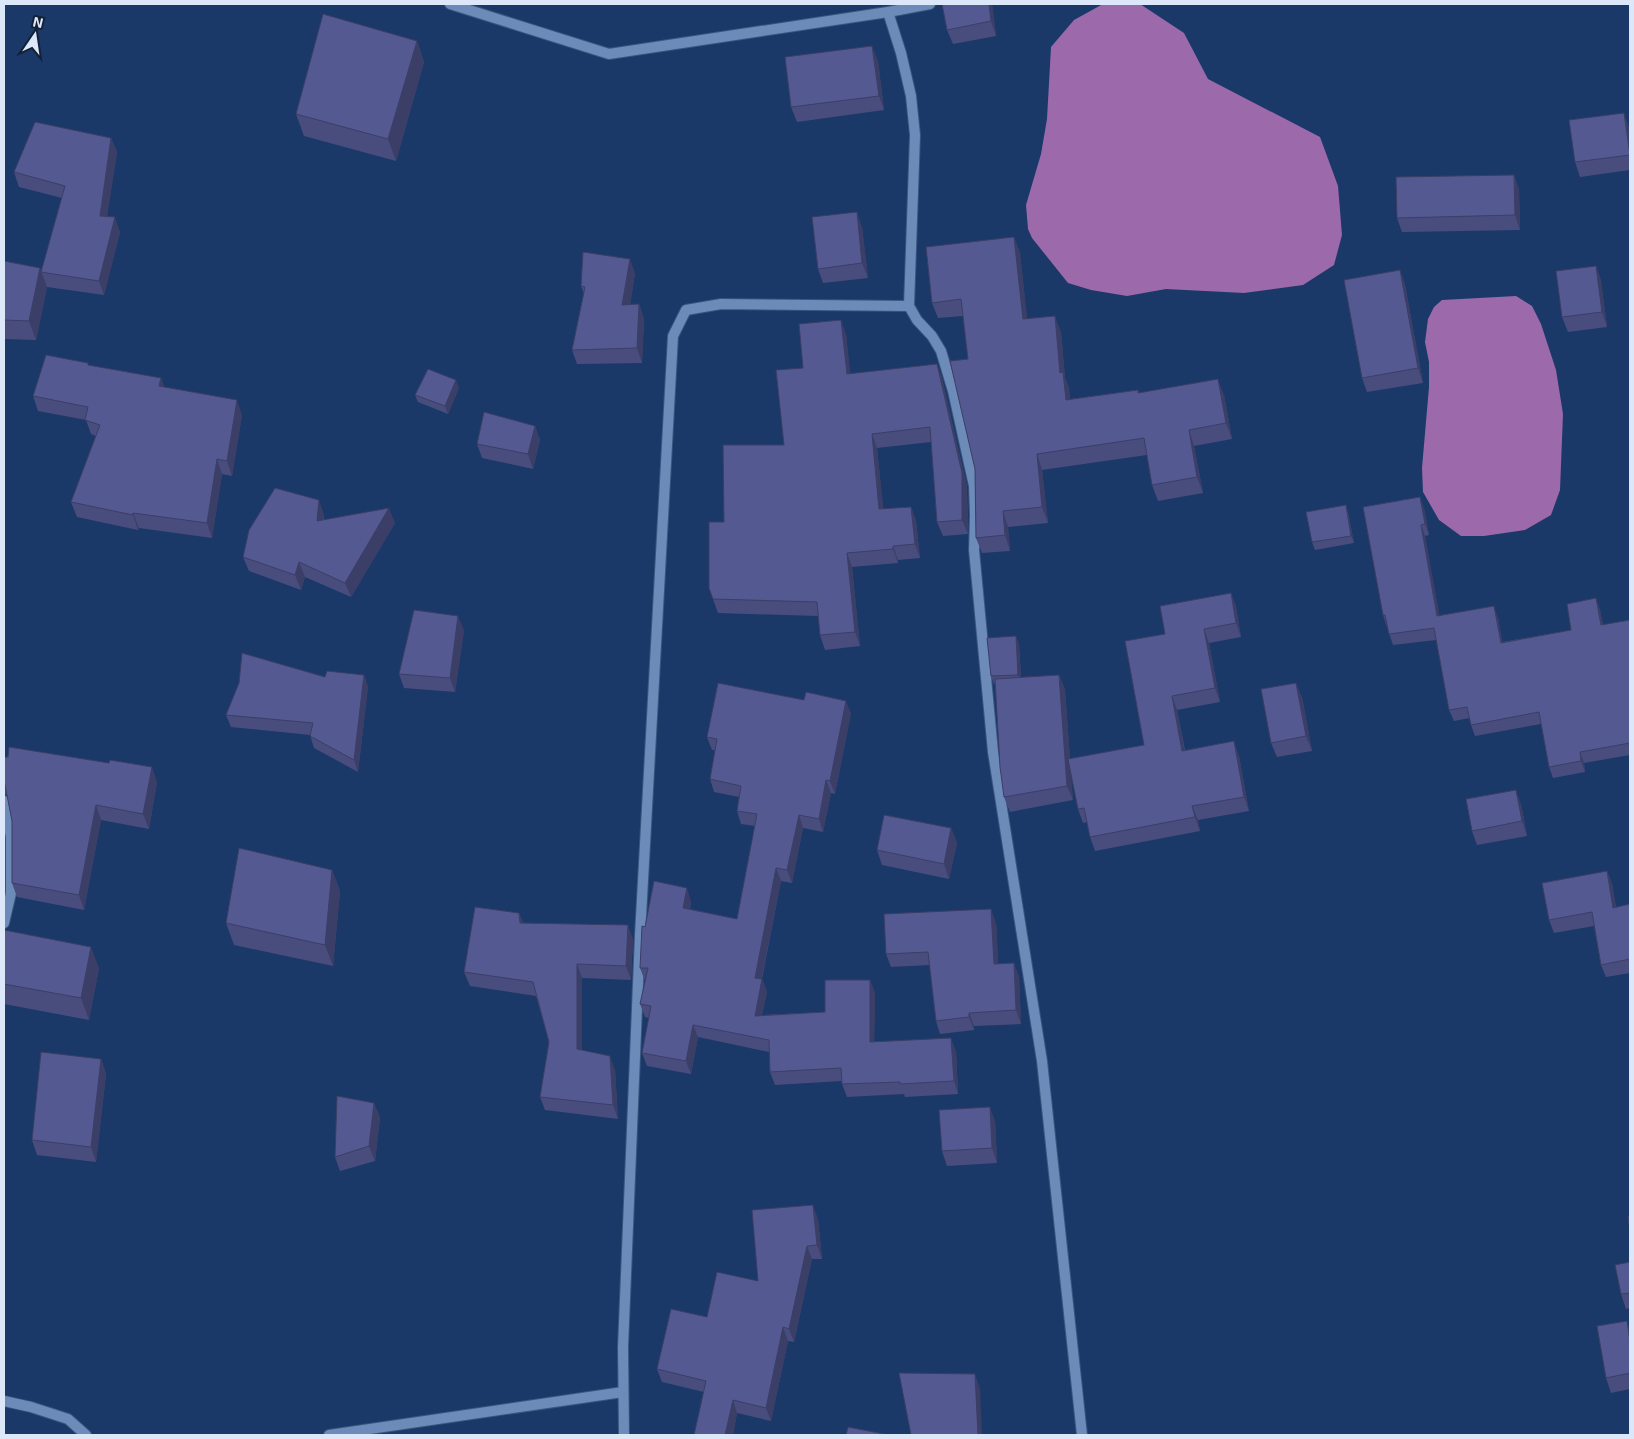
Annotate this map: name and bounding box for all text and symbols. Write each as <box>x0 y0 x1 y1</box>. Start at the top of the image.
north arrow <box>10 10 60 60</box>
text: N <box>31 12 45 31</box>

